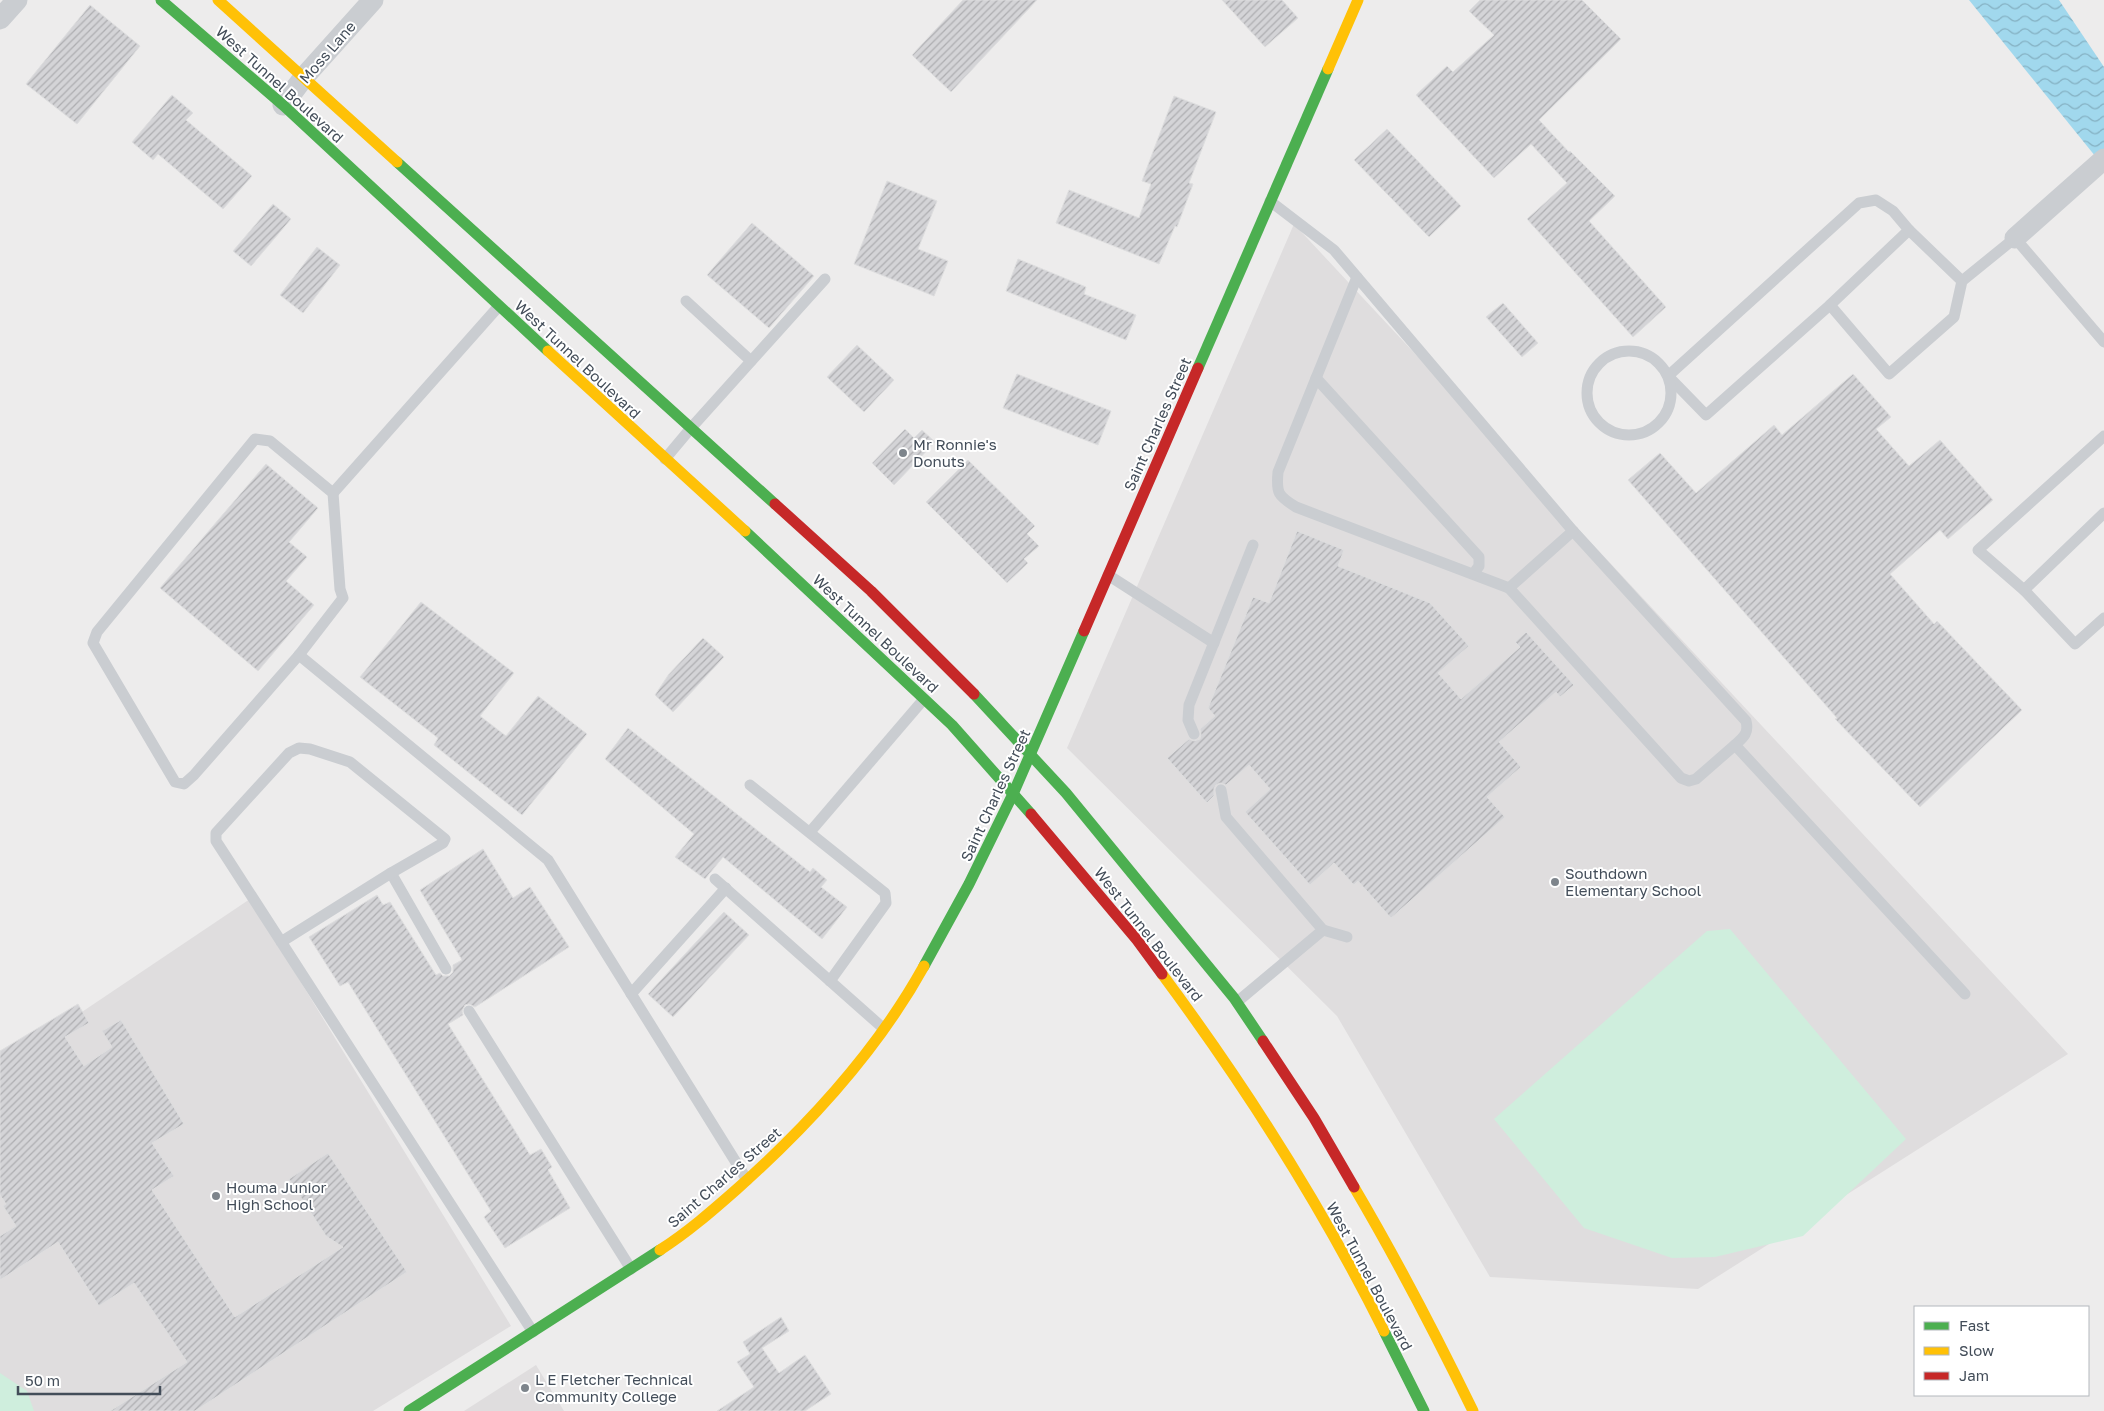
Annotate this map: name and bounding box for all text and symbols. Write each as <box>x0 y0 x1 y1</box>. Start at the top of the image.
street label: Moss Lane <box>295 17 359 87</box>
street label: West Tunnel Boulevard <box>213 22 347 146</box>
street label: West Tunnel Boulevard <box>511 296 645 422</box>
street label: Saint Charles Street <box>1119 355 1195 493</box>
place label: Mr Ronnie's Donuts <box>913 435 997 470</box>
marker: Mr Ronnie's Donuts <box>897 447 909 459</box>
street label: West Tunnel Boulevard <box>809 570 943 696</box>
street label: Saint Charles Street <box>956 726 1034 864</box>
street label: West Tunnel Boulevard <box>1091 863 1207 1005</box>
place label: Southdown Elementary School <box>1565 864 1701 899</box>
marker: Southdown Elementary School <box>1549 876 1561 888</box>
street label: Saint Charles Street <box>664 1123 784 1231</box>
place label: Houma Junior High School <box>226 1178 327 1213</box>
marker: Houma Junior High School <box>210 1190 222 1202</box>
street label: West Tunnel Boulevard <box>1323 1199 1417 1353</box>
legend <box>1914 1306 2089 1396</box>
text: Fast <box>1959 1316 1990 1334</box>
text: Slow <box>1959 1341 1994 1359</box>
scale bar <box>18 1364 160 1396</box>
text: Jam <box>1959 1366 1989 1384</box>
place label: L E Fletcher Technical Community College <box>535 1370 693 1405</box>
text: 50 m <box>25 1371 60 1389</box>
marker: L E Fletcher Technical Community College <box>519 1382 531 1394</box>

